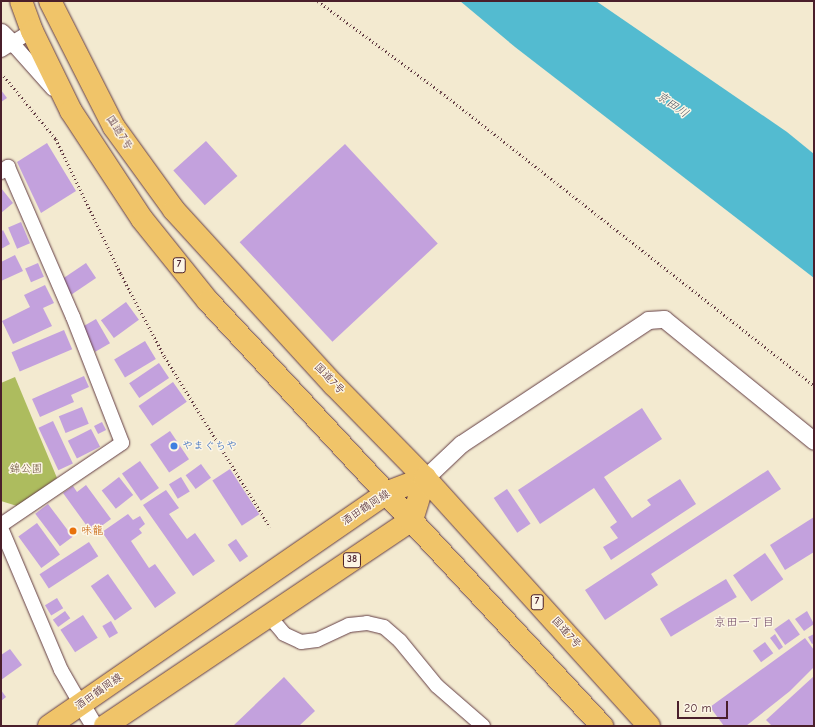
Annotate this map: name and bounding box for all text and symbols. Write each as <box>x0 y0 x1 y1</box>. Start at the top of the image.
water label: 京田川 <box>653 89 691 121</box>
street label: 国道7号 <box>103 113 135 153</box>
road number: 7 <box>172 257 186 273</box>
street label: 国道7号 <box>311 361 347 397</box>
place label: やまぐちや <box>182 439 237 453</box>
marker: やまぐちや <box>169 441 179 451</box>
park label: 錦公園 <box>10 462 42 476</box>
street label: 酒田鶴岡線 <box>339 487 393 529</box>
place label: 味龍 <box>81 524 103 538</box>
marker: 味龍 <box>68 526 78 536</box>
road number: 38 <box>342 552 362 568</box>
road number: 7 <box>530 594 544 610</box>
street label: 国道7号 <box>548 614 584 652</box>
district label: 京田一丁目 <box>714 616 774 630</box>
street label: 酒田鶴岡線 <box>73 671 125 713</box>
scale bar <box>679 693 730 719</box>
text: 20 m <box>684 701 712 715</box>

